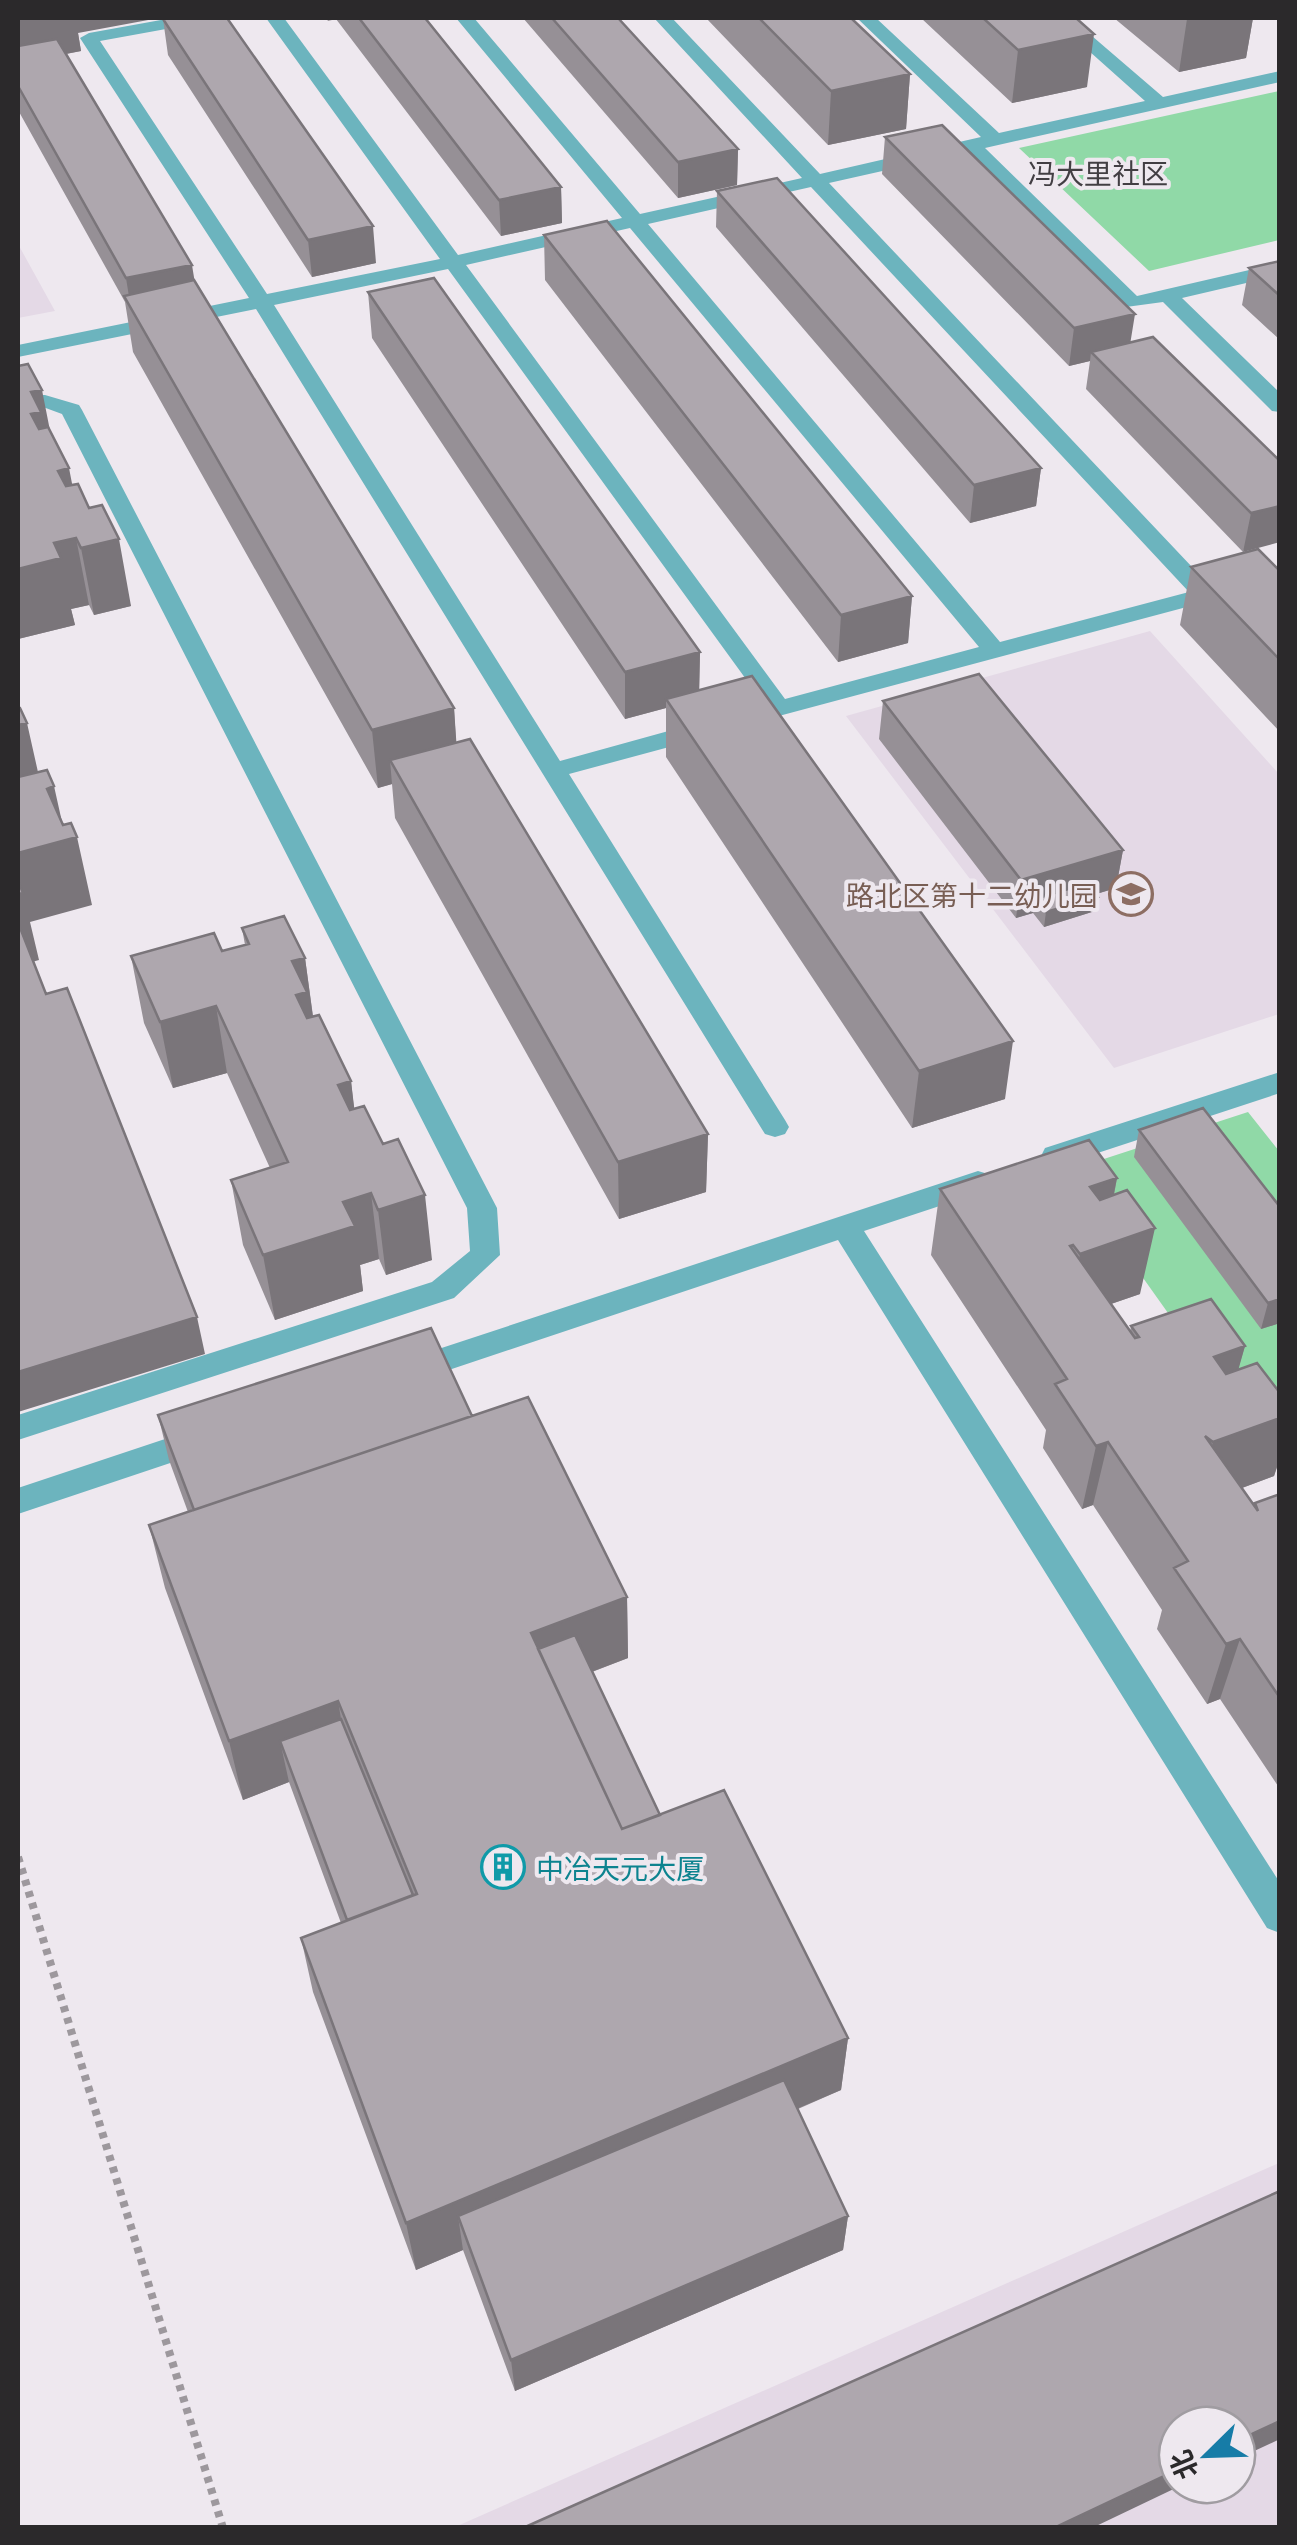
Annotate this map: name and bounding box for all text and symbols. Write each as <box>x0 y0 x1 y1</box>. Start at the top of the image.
district label: 冯大里社区 <box>1028 154 1168 191</box>
school or university icon: 路北区第十二幼儿园 <box>1108 871 1154 917</box>
place label: 路北区第十二幼儿园 <box>846 876 1098 913</box>
building icon: 中冶天元大厦 <box>480 1844 526 1890</box>
place label: 中冶天元大厦 <box>536 1849 704 1886</box>
north arrow <box>1157 2405 1257 2505</box>
text: 北 <box>1160 2445 1205 2485</box>

